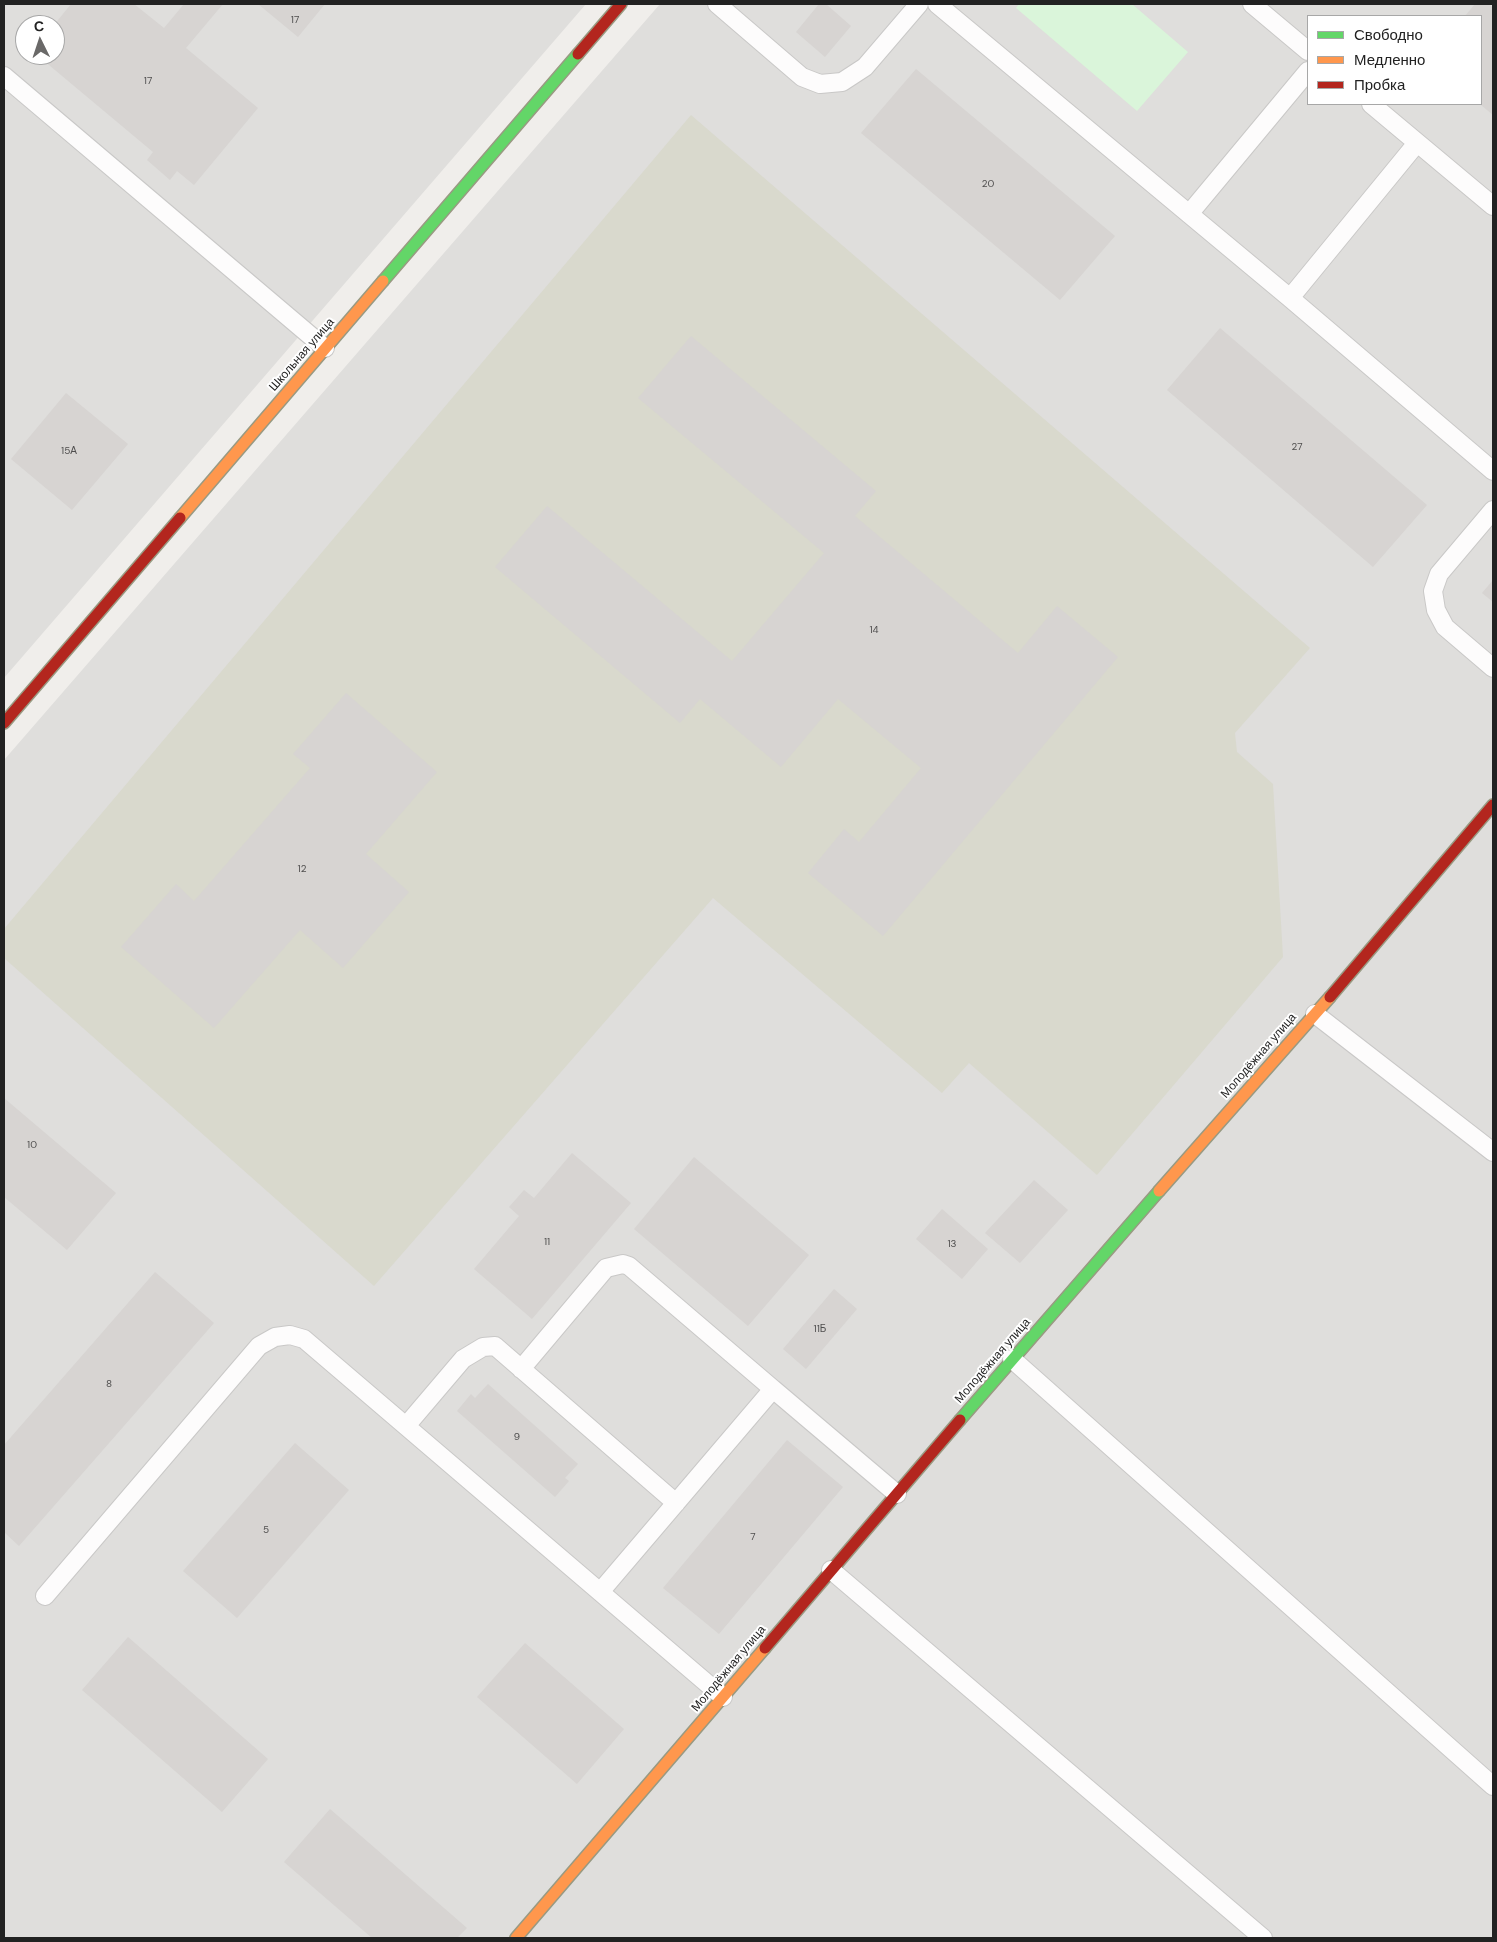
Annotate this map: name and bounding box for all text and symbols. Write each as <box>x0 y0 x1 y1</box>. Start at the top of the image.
house number: 17 <box>291 14 299 26</box>
north arrow <box>15 15 65 65</box>
legend <box>1307 15 1482 105</box>
text: С <box>33 17 45 35</box>
text: Свободно <box>1354 25 1423 45</box>
text: Медленно <box>1354 50 1425 70</box>
house number: 17 <box>144 75 152 87</box>
text: Пробка <box>1354 75 1405 95</box>
house number: 20 <box>982 178 994 190</box>
street label: Школьная улица <box>266 316 338 394</box>
house number: 27 <box>1292 441 1302 453</box>
house number: 15А <box>61 445 77 457</box>
house number: 14 <box>869 624 879 636</box>
house number: 12 <box>298 863 306 875</box>
street label: Молодёжная улица <box>1218 1011 1300 1101</box>
house number: 10 <box>27 1139 37 1151</box>
house number: 11 <box>544 1236 550 1248</box>
house number: 13 <box>947 1238 957 1250</box>
street label: Молодёжная улица <box>952 1316 1034 1406</box>
house number: 11Б <box>814 1323 826 1335</box>
house number: 8 <box>106 1378 112 1390</box>
house number: 9 <box>514 1431 520 1443</box>
house number: 5 <box>263 1524 269 1536</box>
house number: 7 <box>750 1531 756 1543</box>
street label: Молодёжная улица <box>689 1623 769 1715</box>

